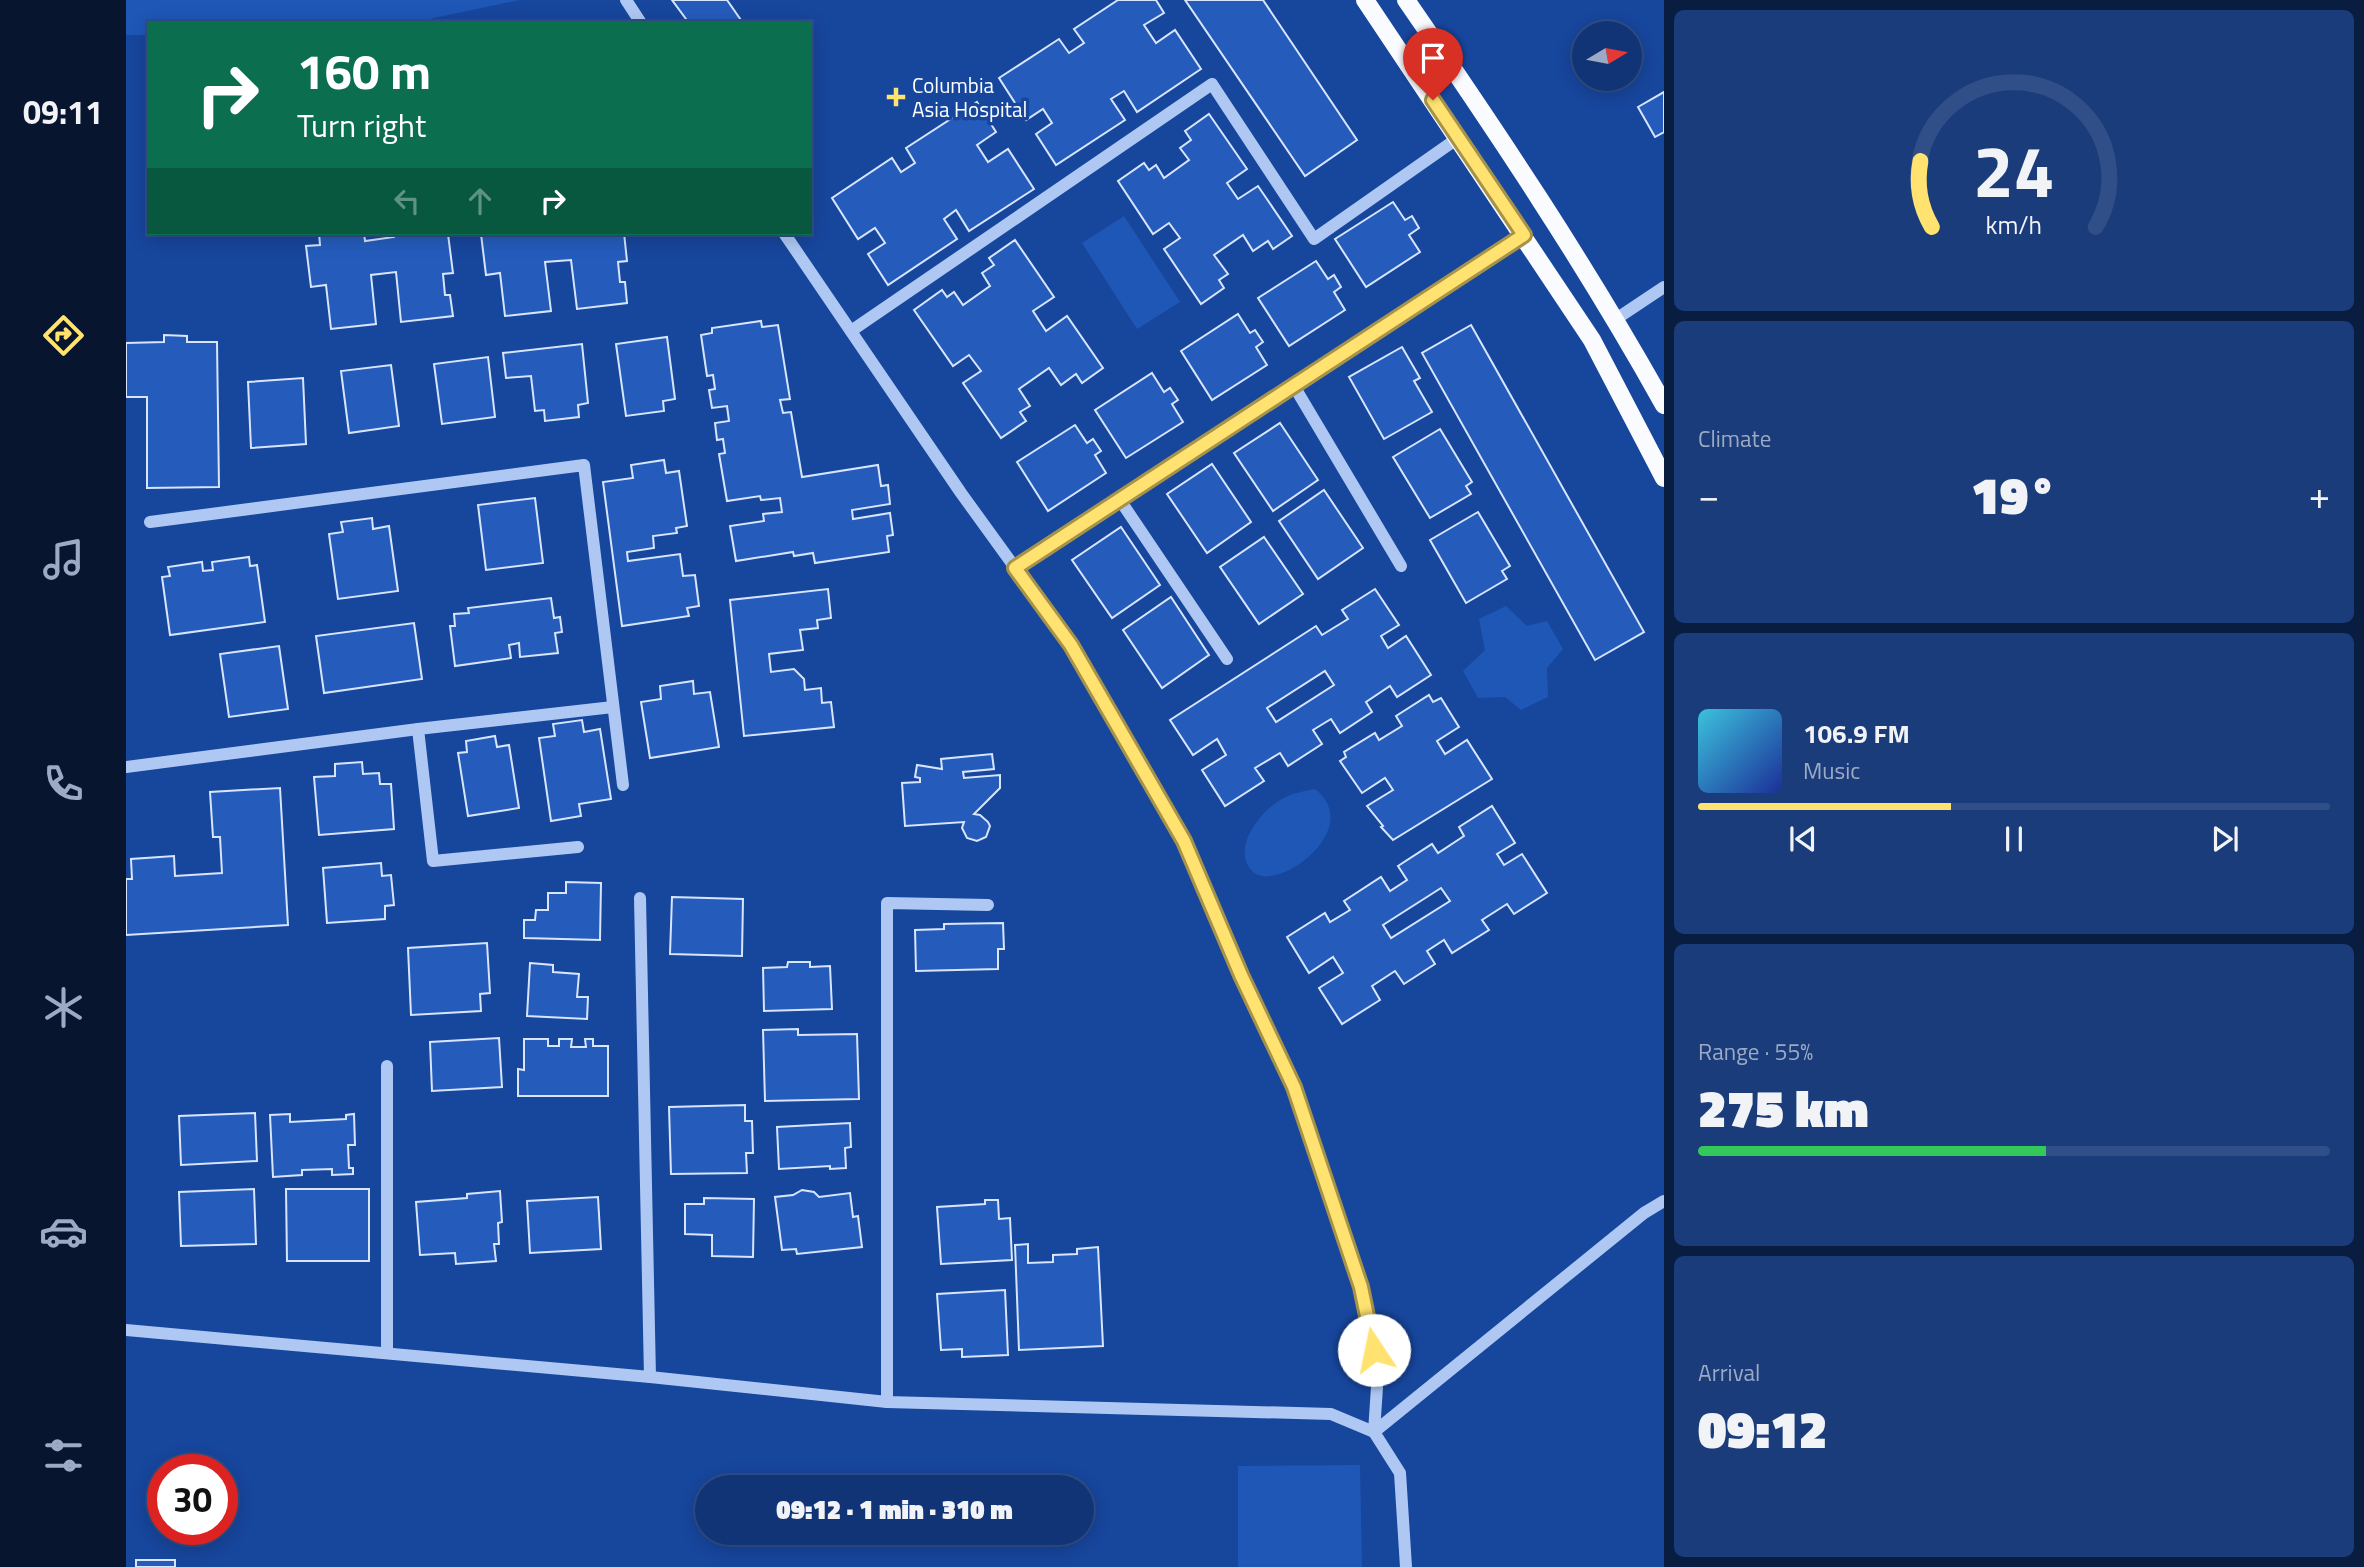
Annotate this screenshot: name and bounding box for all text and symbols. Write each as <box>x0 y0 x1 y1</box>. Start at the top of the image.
north arrow <box>1572 21 1642 91</box>
map controls <box>1572 21 1642 91</box>
pin <box>1403 28 1463 100</box>
text: 160 m <box>297 33 431 108</box>
icon: arrive <box>1414 39 1452 77</box>
icon: right <box>182 49 273 140</box>
place label: Columbia Asia Hospital <box>912 69 1027 125</box>
marker: Columbia Asia Hospital <box>886 87 906 107</box>
text: 09:11 <box>23 88 103 136</box>
text: Turn right <box>297 101 426 149</box>
text: 24 <box>1973 115 2055 225</box>
icon: left <box>388 182 426 220</box>
icon: ahead <box>461 182 499 220</box>
icon: right <box>534 182 572 220</box>
text: km/h <box>1986 206 2042 244</box>
icon: directions <box>39 311 88 360</box>
text: Climate <box>1698 421 1771 456</box>
text: 19° <box>1971 455 2057 534</box>
text: − <box>1698 466 1719 524</box>
text: + <box>2309 466 2330 524</box>
icon: music <box>39 535 88 584</box>
text: 106.9 FM <box>1803 714 1910 753</box>
text: Music <box>1803 753 1860 788</box>
icon: phone <box>39 759 88 808</box>
icon: previous <box>1784 820 1822 858</box>
icon: pause <box>1995 820 2033 858</box>
icon: next <box>2206 820 2244 858</box>
icon: climate <box>39 983 88 1032</box>
text: Range · 55% <box>1698 1034 1813 1069</box>
text: 275 km <box>1698 1068 1869 1147</box>
icon: car <box>39 1207 88 1256</box>
position arrow <box>1337 1313 1411 1387</box>
text: Arrival <box>1698 1355 1760 1390</box>
text: 09:12 <box>1698 1389 1827 1468</box>
icon: filters <box>39 1431 88 1480</box>
speed limit sign: 30 <box>147 1454 238 1545</box>
text: 09:12 · 1 min · 310 m <box>776 1490 1013 1529</box>

